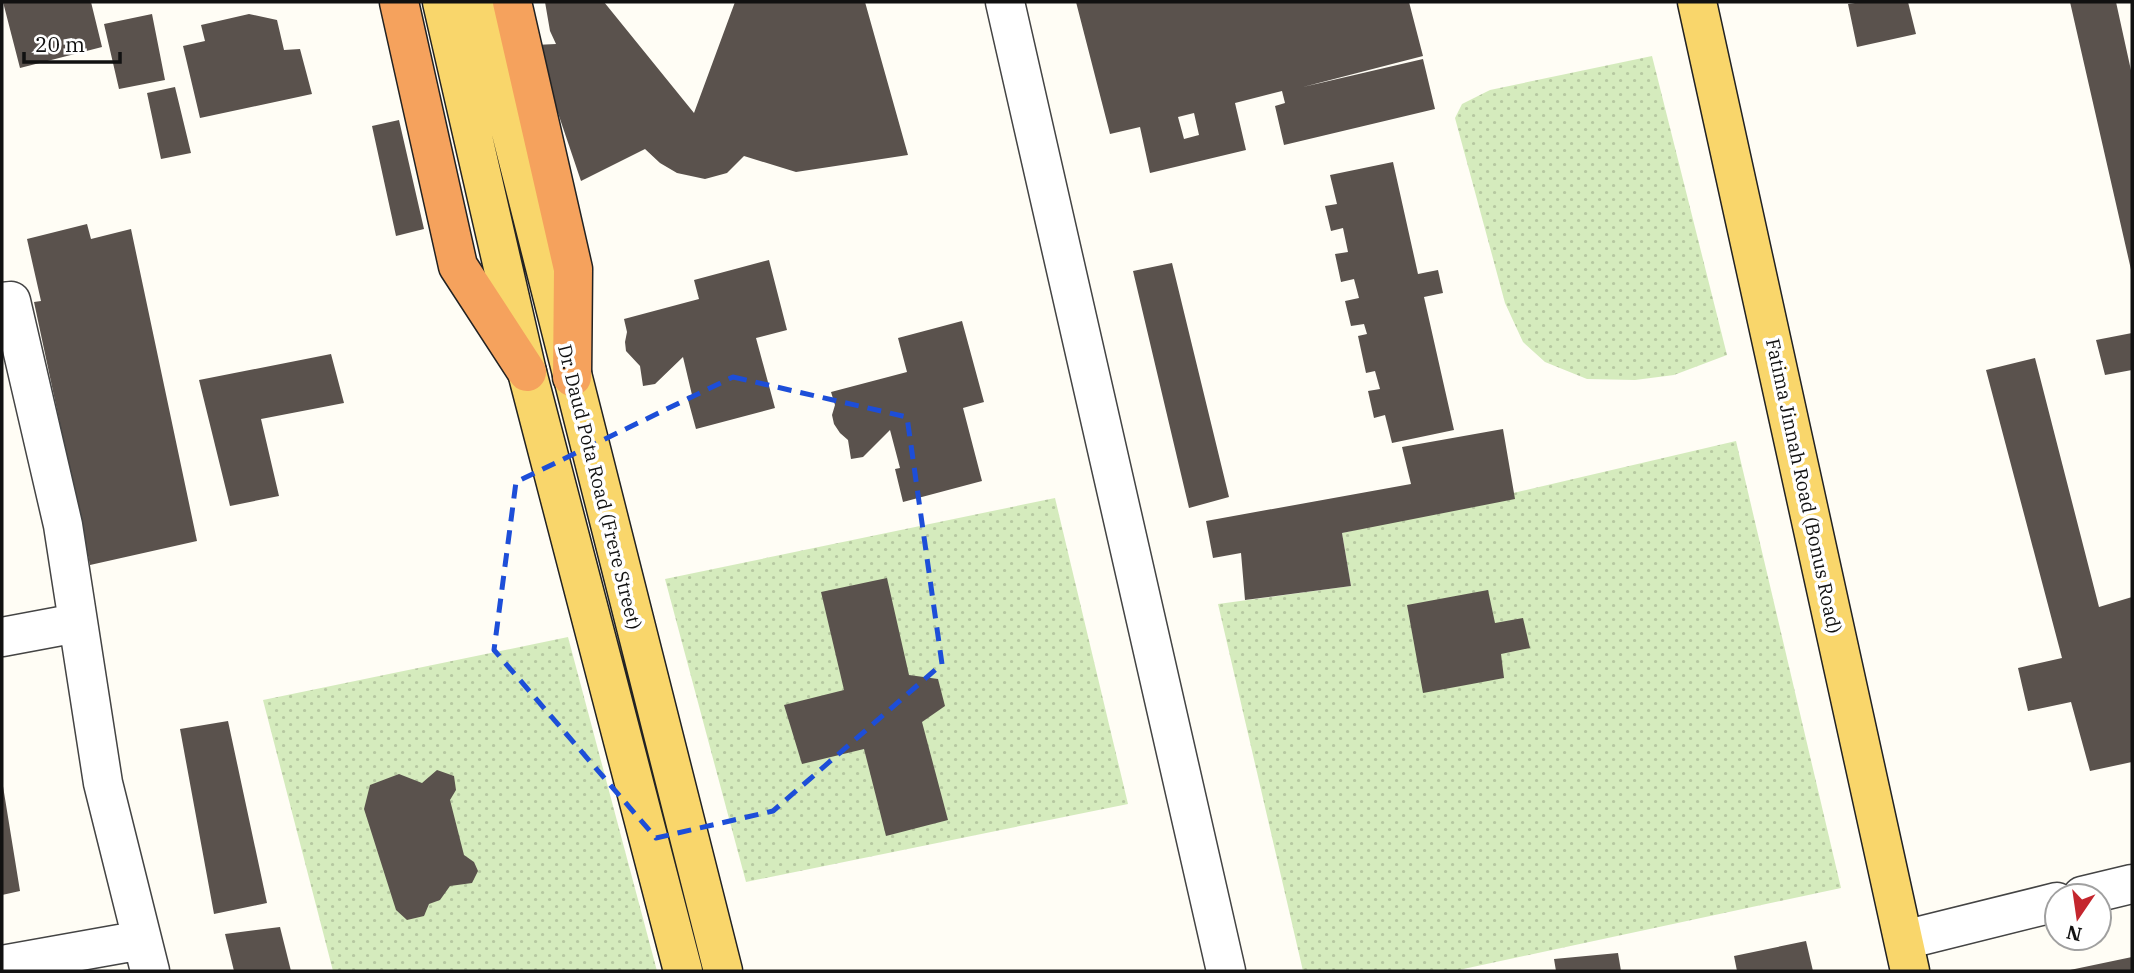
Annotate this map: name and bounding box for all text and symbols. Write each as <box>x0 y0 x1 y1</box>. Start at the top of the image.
scale bar <box>24 21 121 65</box>
text: 20 m <box>35 30 85 58</box>
street label: Fatima Jinnah Road (Bonus Road) <box>1761 336 1847 636</box>
street label: Dr. Daud Pota Road (Frere Street) <box>553 342 647 632</box>
north arrow <box>2043 882 2113 952</box>
text: N <box>2064 920 2084 947</box>

